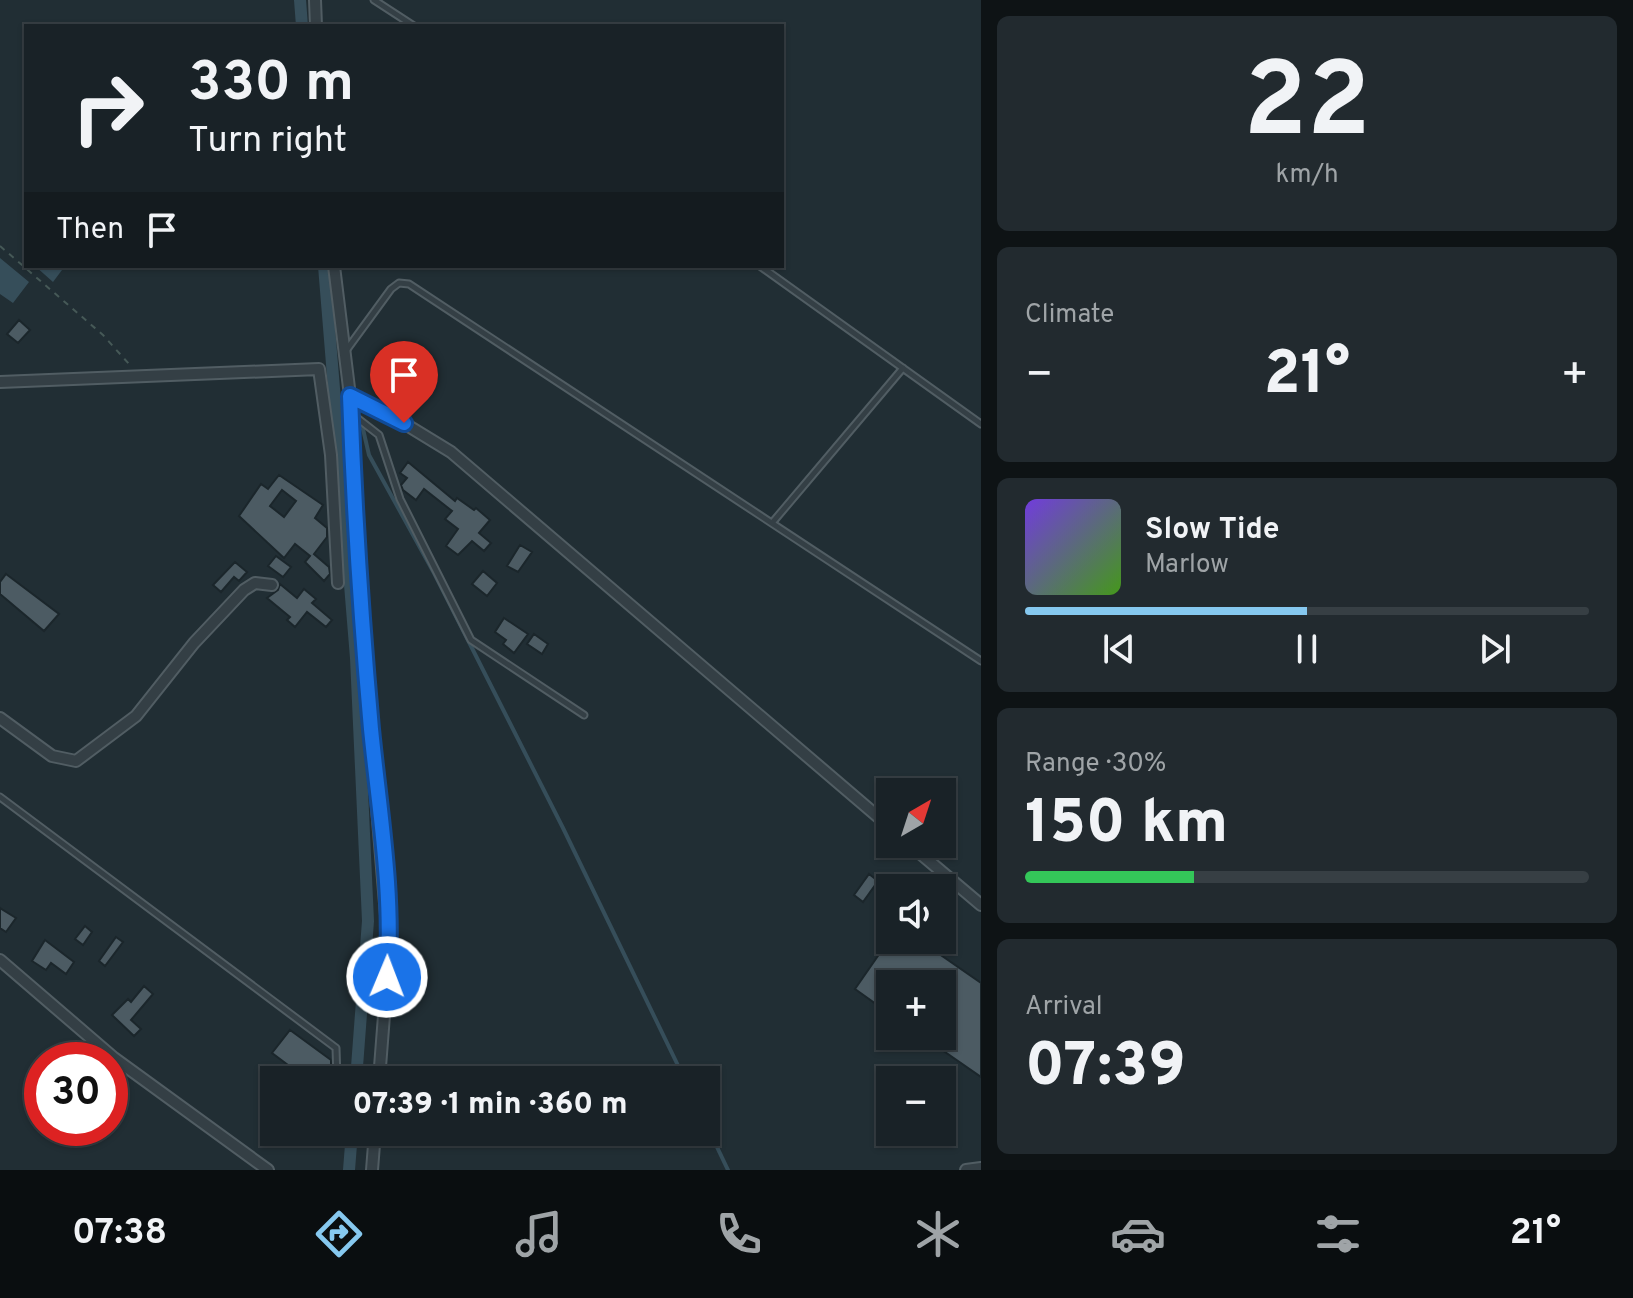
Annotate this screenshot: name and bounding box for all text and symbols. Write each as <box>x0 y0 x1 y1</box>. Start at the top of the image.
text: 22 <box>1243 41 1371 173</box>
text: 330 m <box>188 50 354 120</box>
icon: right <box>56 56 160 160</box>
text: Turn right <box>188 119 347 165</box>
text: km/h <box>1275 159 1339 192</box>
icon: arrive <box>140 208 184 252</box>
text: Then <box>56 212 124 249</box>
text: Climate <box>1025 299 1114 332</box>
text: 21° <box>1264 339 1350 415</box>
pin <box>370 341 438 423</box>
text: − <box>1025 349 1053 405</box>
text: + <box>1561 349 1589 405</box>
icon: arrive <box>382 353 426 397</box>
text: Slow Tide <box>1145 512 1279 549</box>
text: Marlow <box>1145 549 1229 582</box>
icon: previous <box>1097 627 1141 671</box>
icon: pause <box>1285 627 1329 671</box>
icon: next <box>1473 627 1517 671</box>
text: Range · 30% <box>1025 748 1167 781</box>
north arrow <box>876 778 956 858</box>
map controls <box>876 778 956 1146</box>
text: 150 km <box>1025 788 1228 864</box>
button: sound <box>876 874 956 954</box>
position arrow <box>345 935 429 1019</box>
button: + <box>876 970 956 1050</box>
text: Arrival <box>1025 991 1103 1024</box>
text: 07:39 <box>1025 1031 1186 1107</box>
speed limit sign: 30 <box>24 1042 128 1146</box>
button: − <box>876 1066 956 1146</box>
text: 07:39 · 1 min · 360 m <box>353 1087 627 1124</box>
icon: directions <box>311 1206 367 1262</box>
icon: music <box>511 1206 567 1262</box>
icon: phone <box>711 1206 767 1262</box>
icon: climate <box>910 1206 966 1262</box>
icon: car <box>1110 1206 1166 1262</box>
icon: filters <box>1310 1206 1366 1262</box>
text: 07:38 <box>72 1211 167 1257</box>
text: 21° <box>1510 1211 1561 1257</box>

